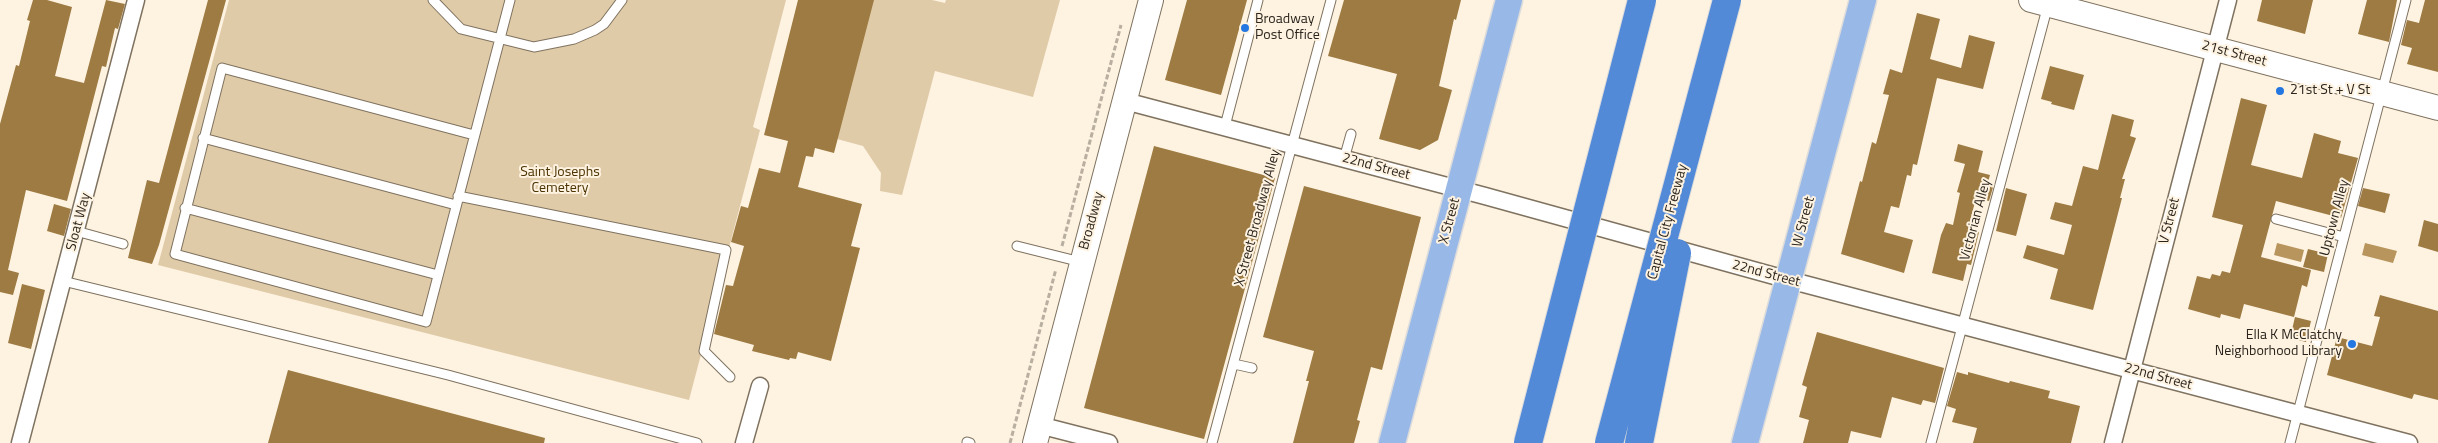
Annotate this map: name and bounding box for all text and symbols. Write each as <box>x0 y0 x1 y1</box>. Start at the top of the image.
place label: Broadway Post Office <box>1255 12 1320 44</box>
marker: Broadway Post Office <box>1239 22 1251 34</box>
street label: 21st Street <box>2200 37 2268 71</box>
place label: 21st St + V St <box>2290 83 2370 99</box>
marker: 21st St + V St <box>2274 85 2286 97</box>
street label: X Street Broadway Alley <box>1232 148 1284 288</box>
street label: 22nd Street <box>1340 150 1412 184</box>
street label: Capital City Freeway <box>1644 162 1692 282</box>
park label: Saint Josephs Cemetery <box>520 165 600 198</box>
street label: Victorian Alley <box>1957 177 1995 263</box>
street label: Uptown Alley <box>2317 178 2353 258</box>
street label: Broadway <box>1076 190 1108 252</box>
street label: Sloat Way <box>63 191 95 253</box>
street label: W Street <box>1789 195 1819 249</box>
street label: X Street <box>1436 196 1464 246</box>
street label: V Street <box>2156 196 2184 246</box>
street label: 22nd Street <box>1730 257 1802 291</box>
place label: Ella K McClatchy Neighborhood Library <box>2215 328 2342 361</box>
marker: Ella K McClatchy Neighborhood Library <box>2346 338 2358 350</box>
street label: 22nd Street <box>2122 360 2194 394</box>

